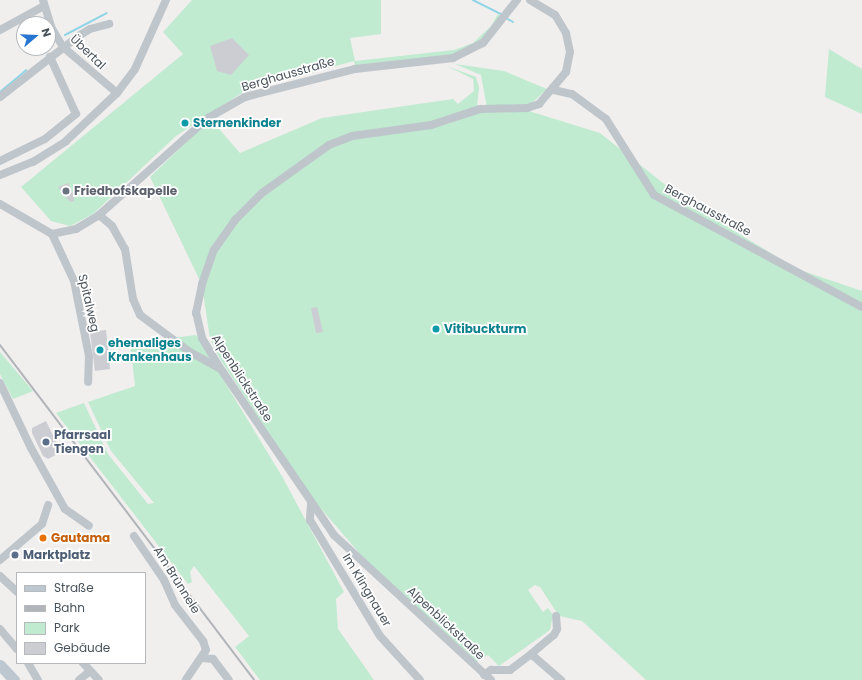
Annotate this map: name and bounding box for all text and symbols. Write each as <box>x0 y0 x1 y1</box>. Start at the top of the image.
north arrow <box>16 16 56 56</box>
text: N <box>37 26 55 39</box>
street label: Übertal <box>67 32 109 72</box>
street label: Berghausstraße <box>240 54 336 94</box>
place label: Sternenkinder <box>193 116 281 130</box>
marker: Sternenkinder <box>180 118 190 128</box>
street label: Berghausstraße <box>662 181 754 239</box>
place label: Friedhofskapelle <box>74 184 177 198</box>
marker: Friedhofskapelle <box>61 186 71 196</box>
street label: Spitalweg <box>75 273 103 333</box>
place label: Vitibuckturm <box>444 322 526 336</box>
marker: Vitibuckturm <box>431 324 441 334</box>
street label: Alpenblickstraße <box>209 332 275 424</box>
place label: ehemaliges Krankenhaus <box>108 336 192 364</box>
marker: ehemaliges Krankenhaus <box>95 345 105 355</box>
place label: Pfarrsaal Tiengen <box>54 428 111 456</box>
marker: Pfarrsaal Tiengen <box>41 437 51 447</box>
place label: Gautama <box>51 531 110 545</box>
marker: Gautama <box>38 533 48 543</box>
street label: Am Brünnele <box>151 544 203 616</box>
place label: Marktplatz <box>23 548 90 562</box>
marker: Marktplatz <box>10 550 20 560</box>
street label: Im Klingnauer <box>340 551 394 629</box>
legend <box>16 572 146 664</box>
text: Straße <box>54 579 94 596</box>
street label: Alpenblickstraße <box>404 583 488 663</box>
text: Bahn <box>54 599 85 616</box>
text: Park <box>54 619 80 636</box>
text: Gebäude <box>54 639 110 656</box>

